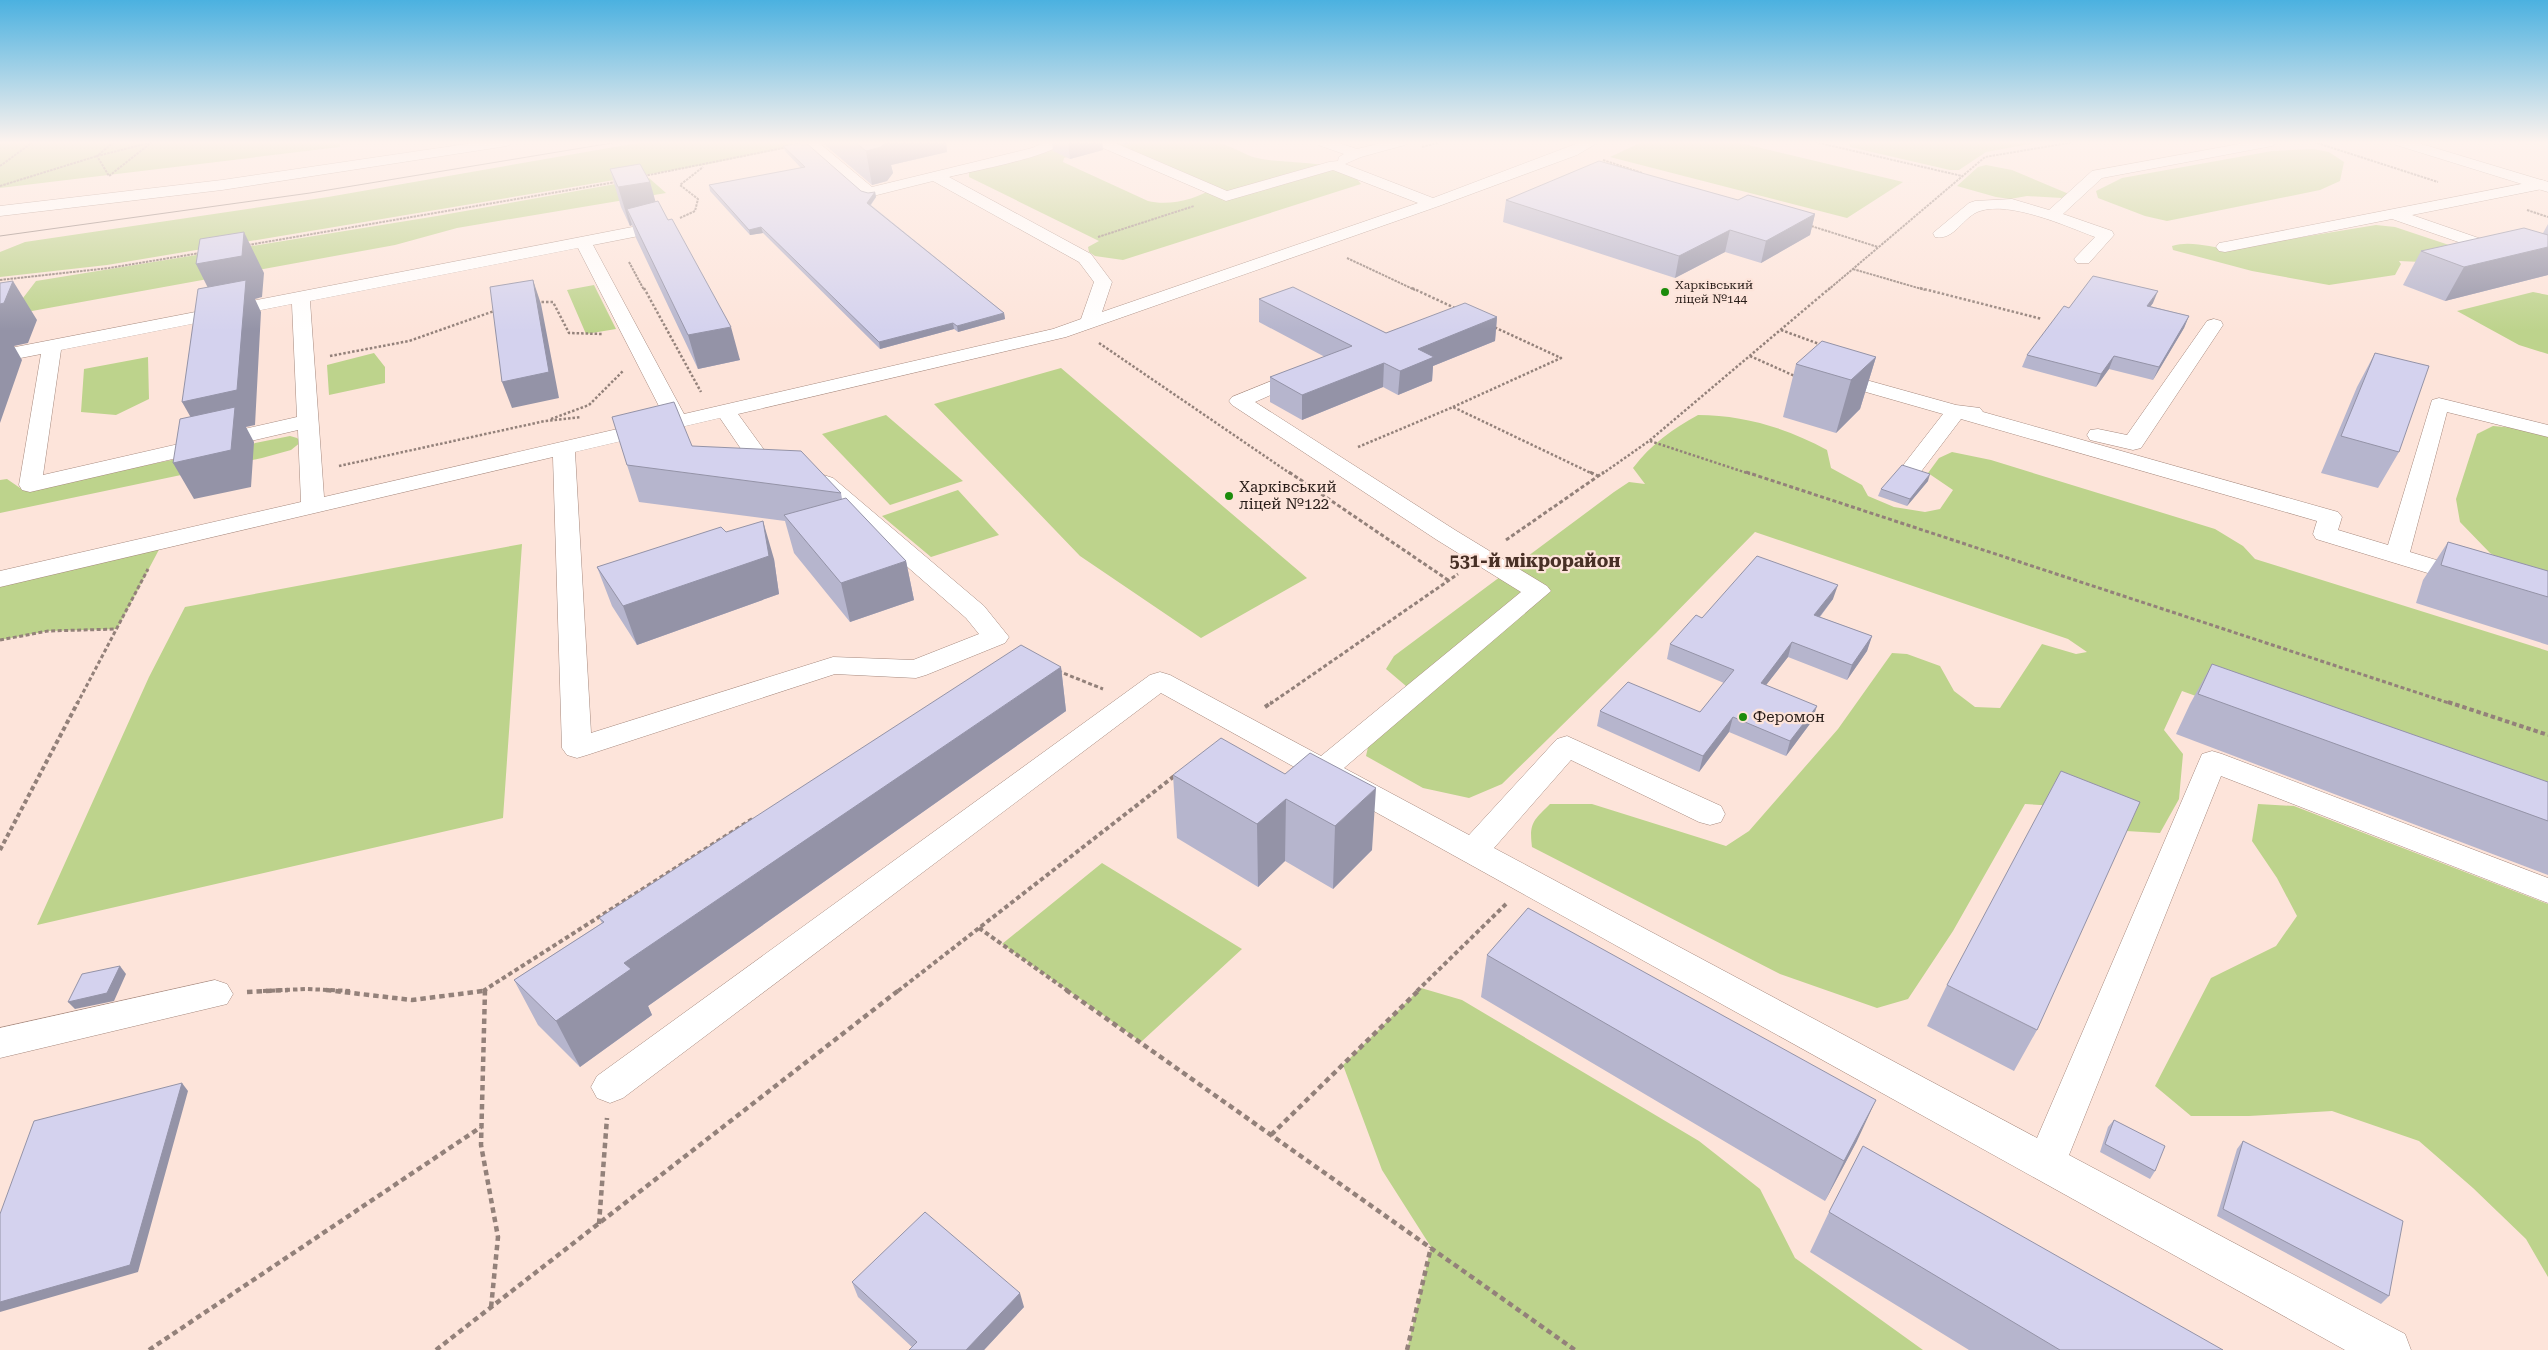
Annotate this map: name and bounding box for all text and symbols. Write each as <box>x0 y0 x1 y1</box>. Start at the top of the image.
place label: Харківський ліцей №144 <box>1675 278 1753 306</box>
marker: Харківський ліцей №144 <box>1659 286 1671 298</box>
place label: Харківський ліцей №122 <box>1239 478 1337 513</box>
marker: Харківський ліцей №122 <box>1223 490 1235 502</box>
district label: 531-й мікрорайон <box>1450 550 1620 571</box>
place label: Феромон <box>1753 708 1825 726</box>
marker: Феромон <box>1737 711 1749 723</box>

